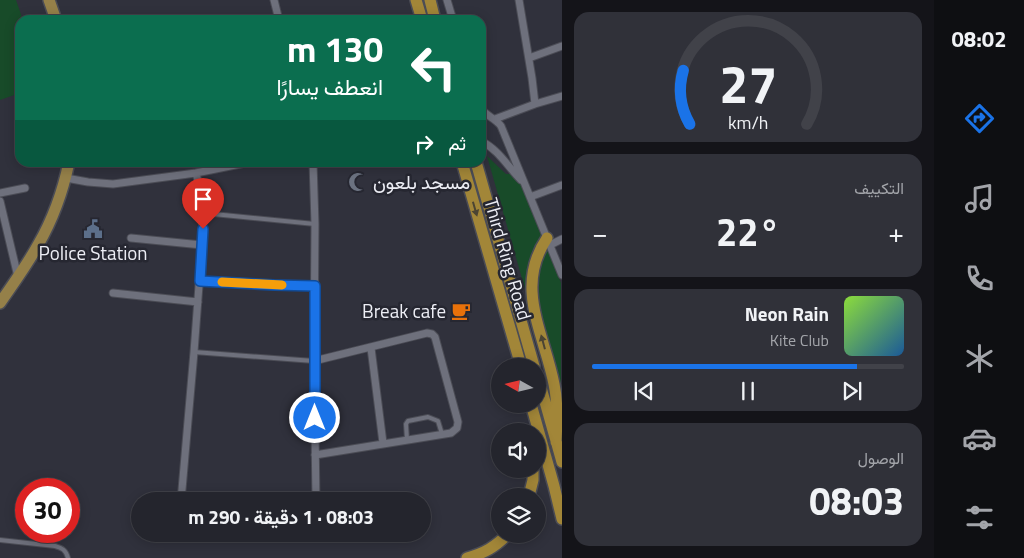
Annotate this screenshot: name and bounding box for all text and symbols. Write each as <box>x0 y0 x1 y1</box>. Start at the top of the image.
text: 130 m <box>287 22 383 76</box>
text: 08:02 <box>952 22 1006 56</box>
icon: left <box>401 35 466 100</box>
text: 27 <box>719 44 777 123</box>
text: انعطف يسارًا <box>277 70 383 104</box>
icon: directions <box>962 101 997 136</box>
text: km/h <box>728 109 768 136</box>
text: ثم <box>448 128 466 157</box>
icon: right <box>410 130 438 158</box>
place label: مسجد بلعون <box>373 167 470 196</box>
mosque icon: مسجد بلعون <box>347 171 369 193</box>
text: التكييف <box>854 176 904 200</box>
pin <box>182 178 224 229</box>
icon: music <box>962 181 997 216</box>
icon: arrive <box>189 185 217 213</box>
street label: Third Ring Road <box>477 194 540 323</box>
one-way arrow <box>472 202 480 217</box>
text: 22° <box>716 203 780 261</box>
text: − <box>592 211 608 254</box>
text: + <box>888 211 904 254</box>
public building icon: Police Station <box>82 218 104 240</box>
place label: Police Station <box>38 238 148 267</box>
icon: phone <box>962 261 997 296</box>
place label: Break cafe <box>362 296 446 325</box>
text: Neon Rain <box>745 299 829 328</box>
cafe icon: Break cafe <box>450 300 472 322</box>
text: Kite Club <box>770 328 829 352</box>
one-way arrow <box>538 335 546 350</box>
icon: climate <box>962 341 997 376</box>
north arrow <box>491 358 546 412</box>
map controls <box>491 358 546 543</box>
icon: previous <box>630 377 658 405</box>
icon: pause <box>734 377 762 405</box>
icon: next <box>838 377 866 405</box>
position arrow <box>288 391 340 443</box>
icon: car <box>962 421 997 456</box>
button: sound <box>491 423 546 478</box>
text: الوصول <box>858 446 904 470</box>
text: 08:03 <box>809 472 904 530</box>
speed limit sign: 30 <box>15 478 80 543</box>
button: layers <box>491 488 546 543</box>
icon: filters <box>962 500 997 535</box>
text: 08:03 · 1 دقيقة · 290 m <box>188 502 374 531</box>

